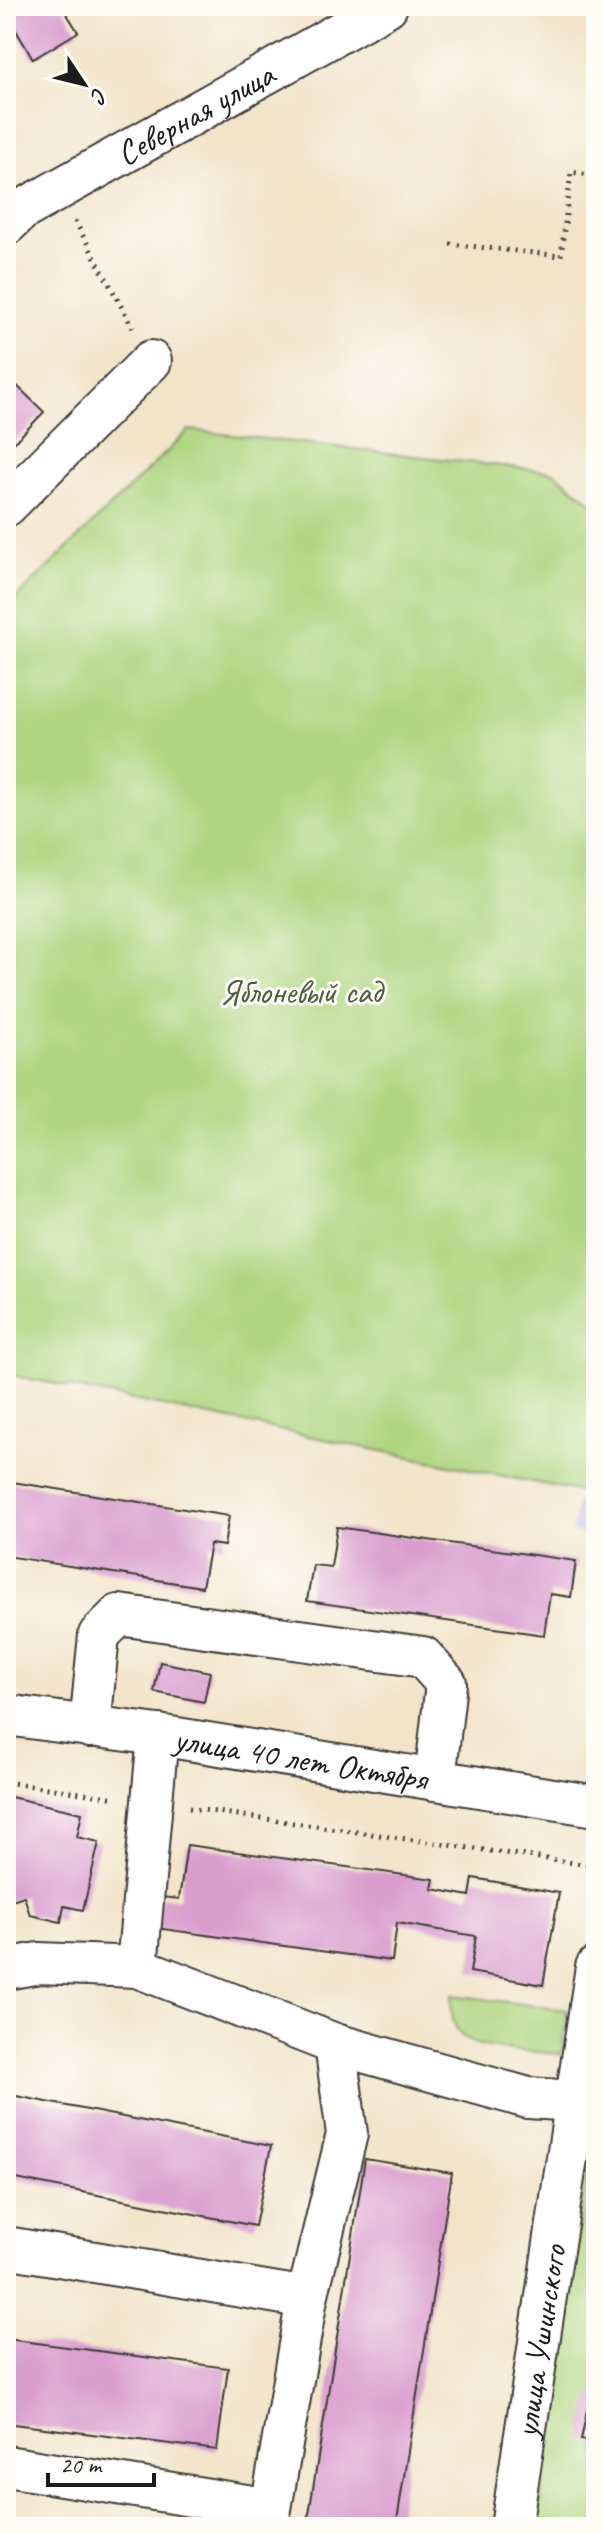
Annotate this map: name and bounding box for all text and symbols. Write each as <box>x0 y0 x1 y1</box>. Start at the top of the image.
north arrow <box>44 44 124 124</box>
street label: Северная улица <box>109 52 283 175</box>
text: С <box>83 82 114 110</box>
park label: Яблоневый сад <box>220 970 385 1013</box>
street label: улица 40 лет Октября <box>169 1717 433 1801</box>
street label: улица Ушинского <box>504 2240 576 2442</box>
scale bar <box>48 2437 154 2487</box>
text: 20 m <box>60 2450 103 2480</box>

